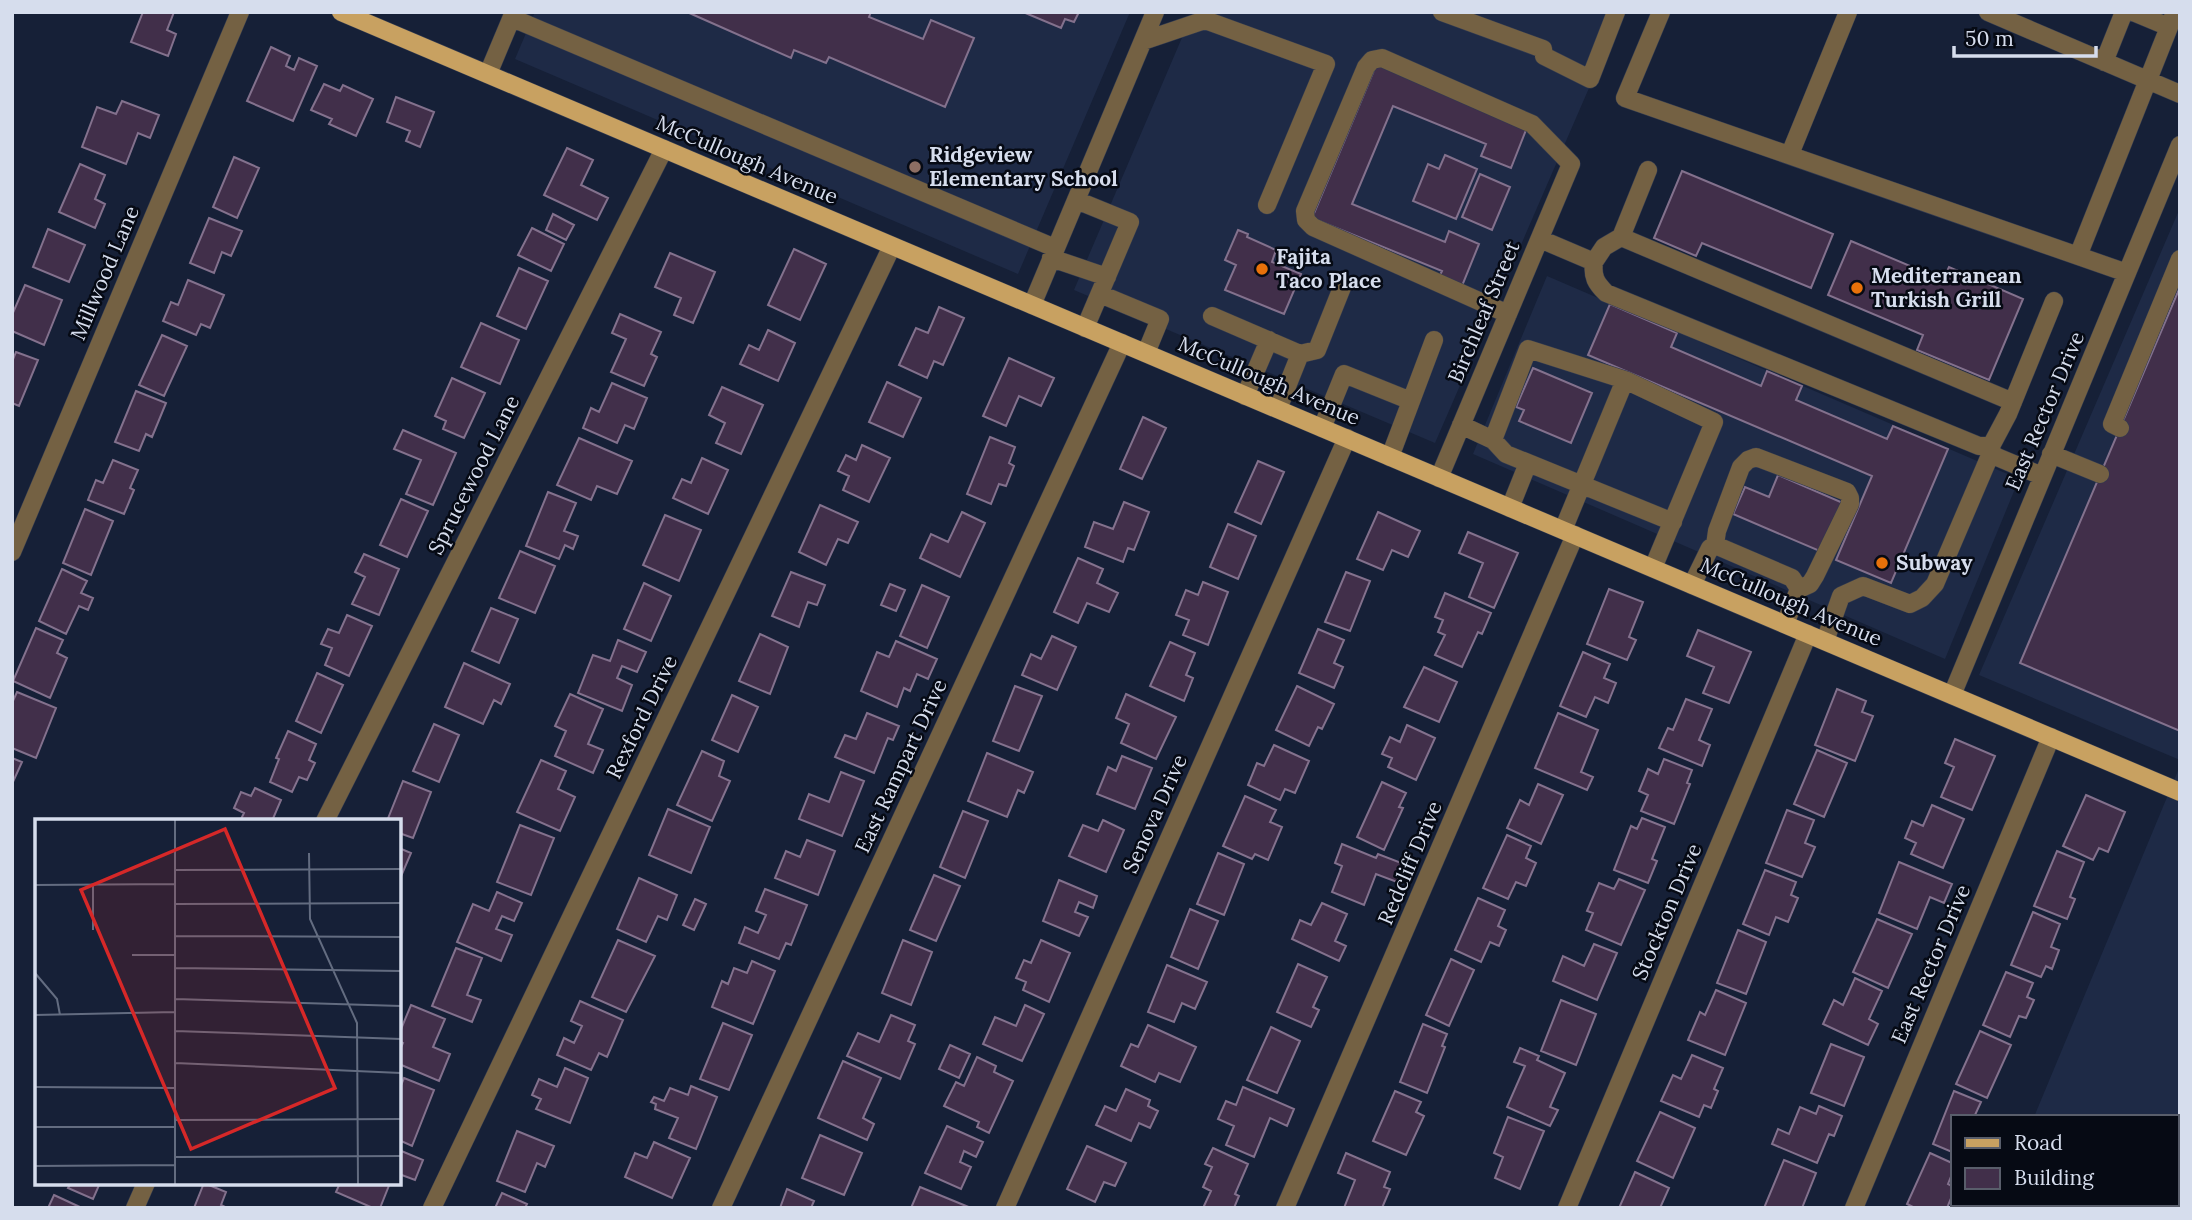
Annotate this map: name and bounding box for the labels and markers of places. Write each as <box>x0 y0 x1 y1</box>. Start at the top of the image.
place label: Ridgeview Elementary School <box>929 141 1118 192</box>
marker: Ridgeview Elementary School <box>907 159 923 175</box>
place label: Fajita Taco Place <box>1276 243 1381 294</box>
marker: Fajita Taco Place <box>1254 261 1270 277</box>
place label: Mediterranean Turkish Grill <box>1871 262 2022 313</box>
marker: Mediterranean Turkish Grill <box>1849 280 1865 296</box>
place label: Subway <box>1896 549 1973 576</box>
marker: Subway <box>1874 555 1890 571</box>

